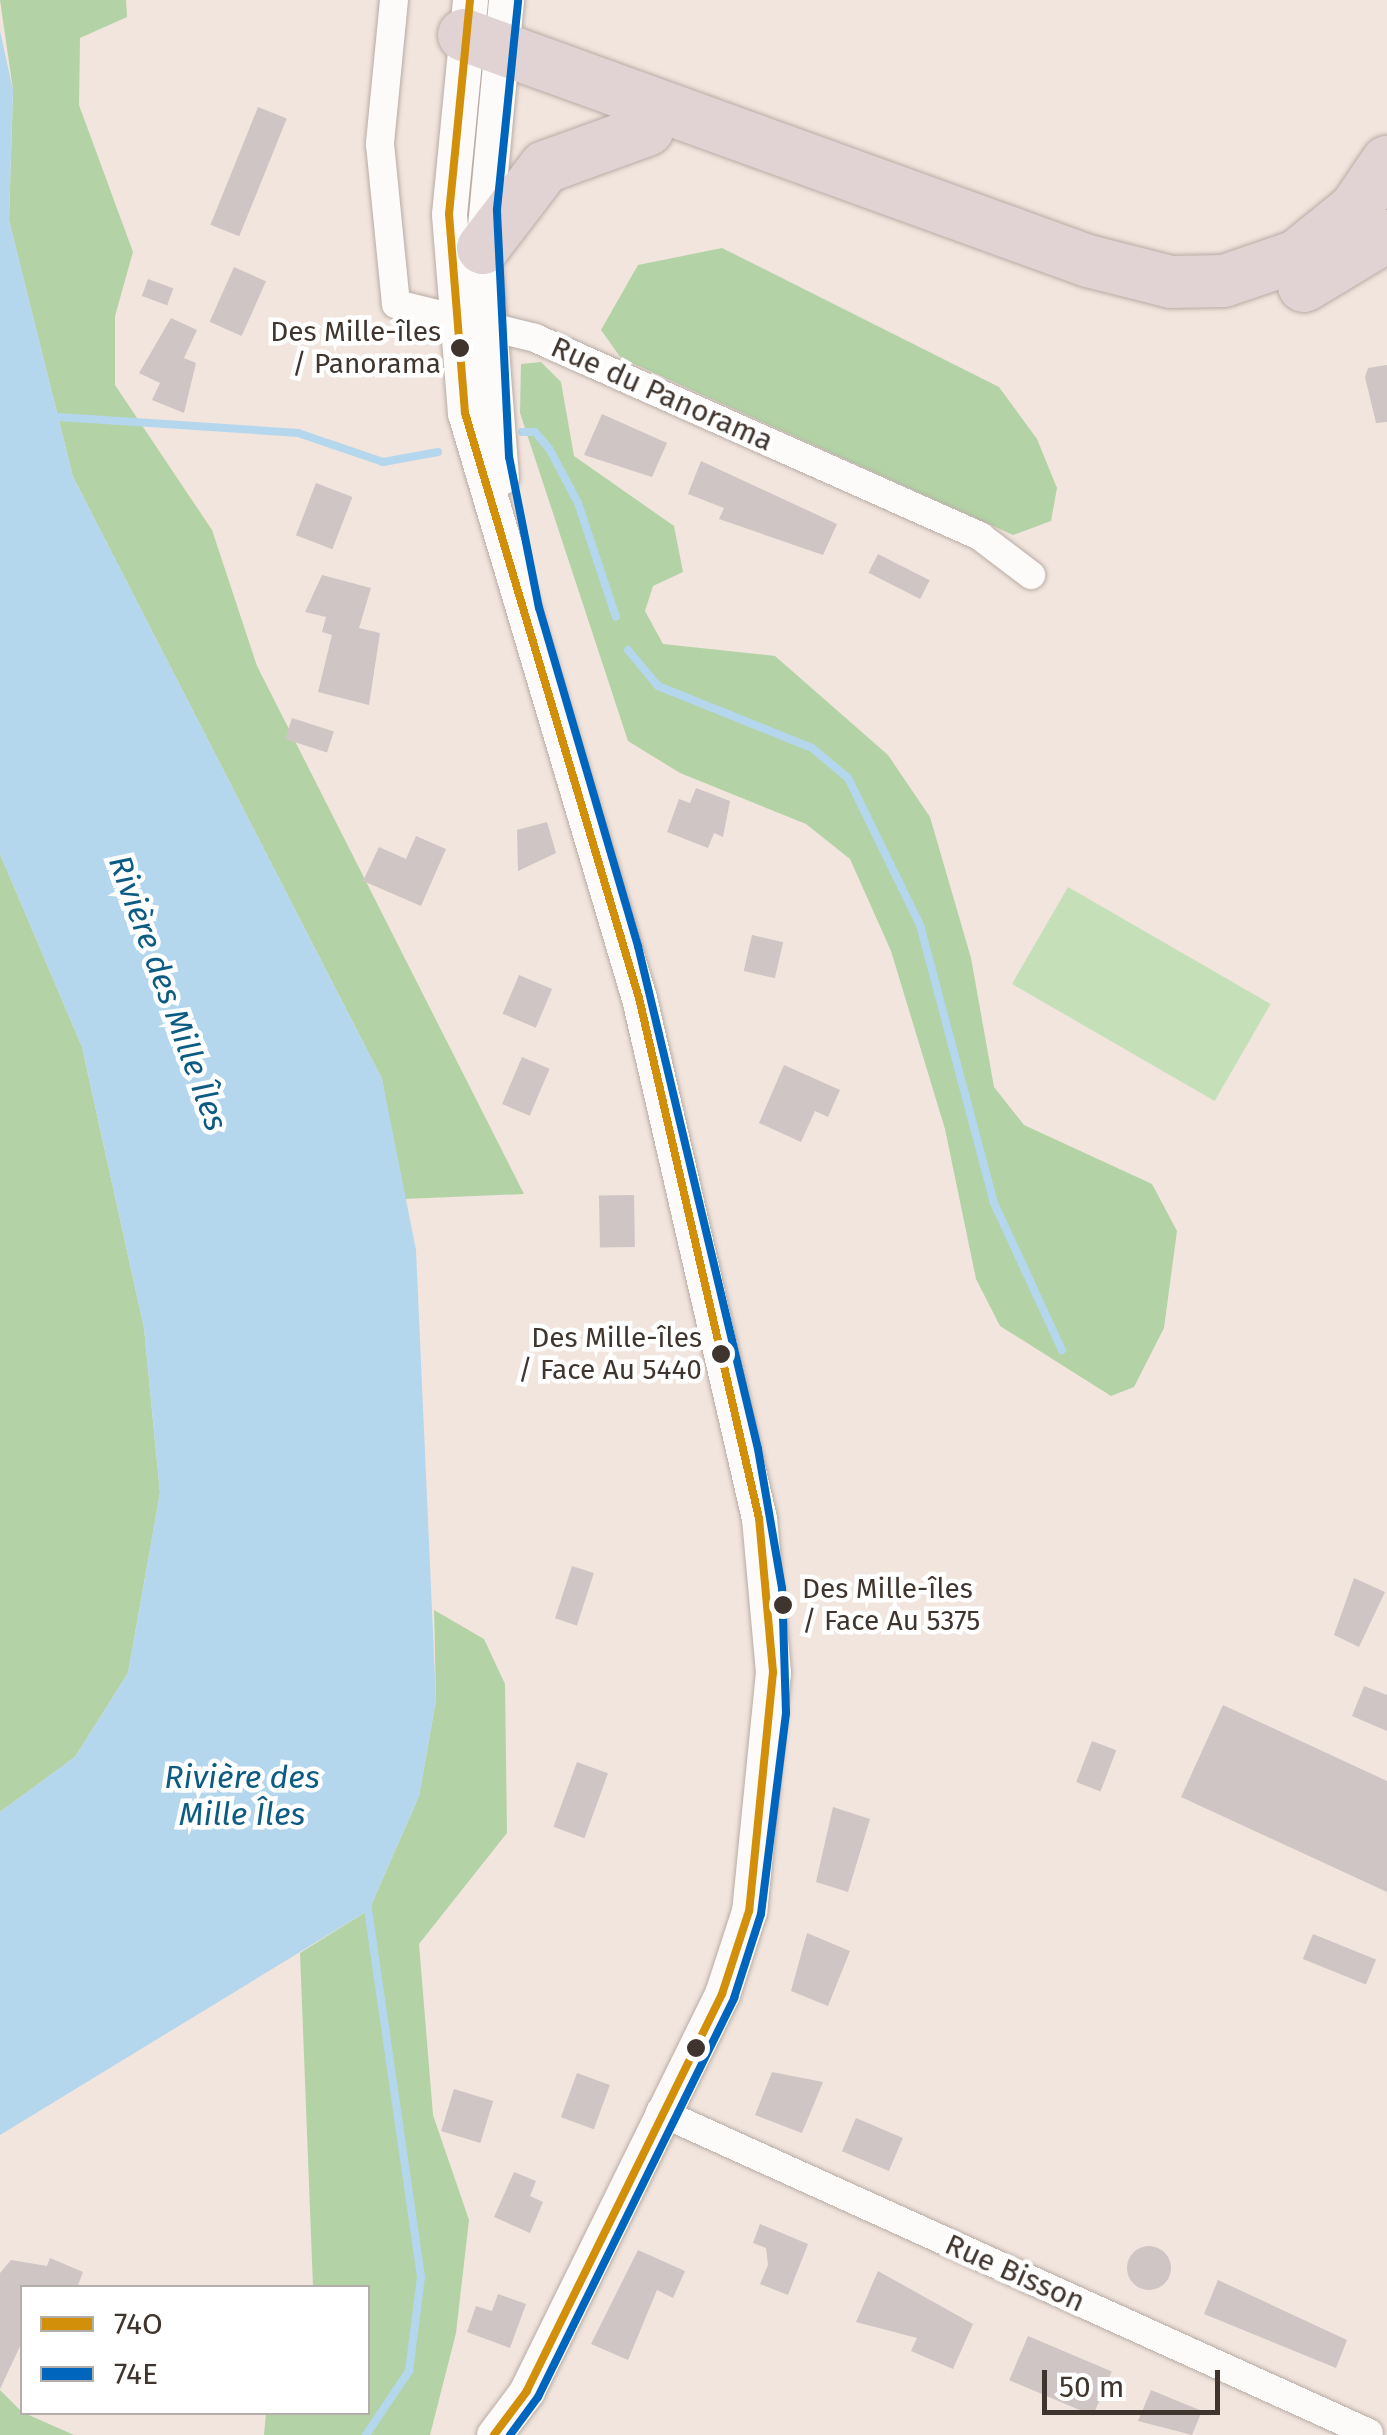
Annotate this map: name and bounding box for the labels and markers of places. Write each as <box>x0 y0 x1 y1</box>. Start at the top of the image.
place label: Des Mille-îles / Panorama <box>270 315 441 381</box>
marker: Des Mille-îles / Panorama <box>450 338 470 358</box>
place label: Des Mille-îles / Face Au 5440 <box>518 1321 702 1387</box>
marker: Des Mille-îles / Face Au 5440 <box>711 1344 731 1364</box>
place label: Des Mille-îles / Face Au 5375 <box>802 1572 980 1638</box>
marker: Des Mille-îles / Face Au 5375 <box>773 1595 793 1615</box>
unlabelled marker <box>686 2038 706 2058</box>

